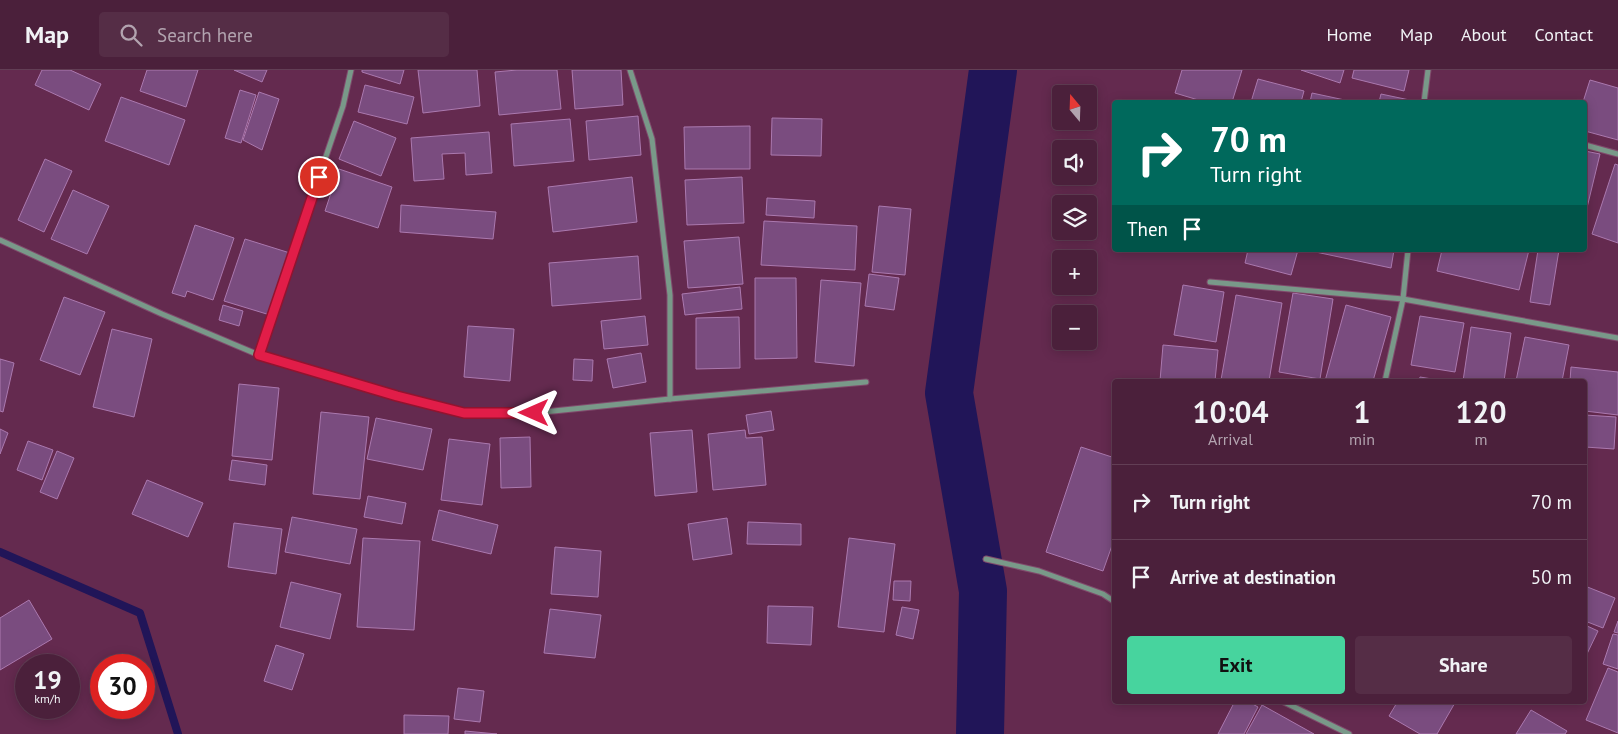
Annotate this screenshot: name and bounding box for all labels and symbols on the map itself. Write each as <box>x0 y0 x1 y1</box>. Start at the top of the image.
north arrow <box>1052 85 1098 130</box>
pin <box>298 156 340 198</box>
position arrow <box>507 386 559 438</box>
speed limit sign: 30 <box>90 654 155 719</box>

